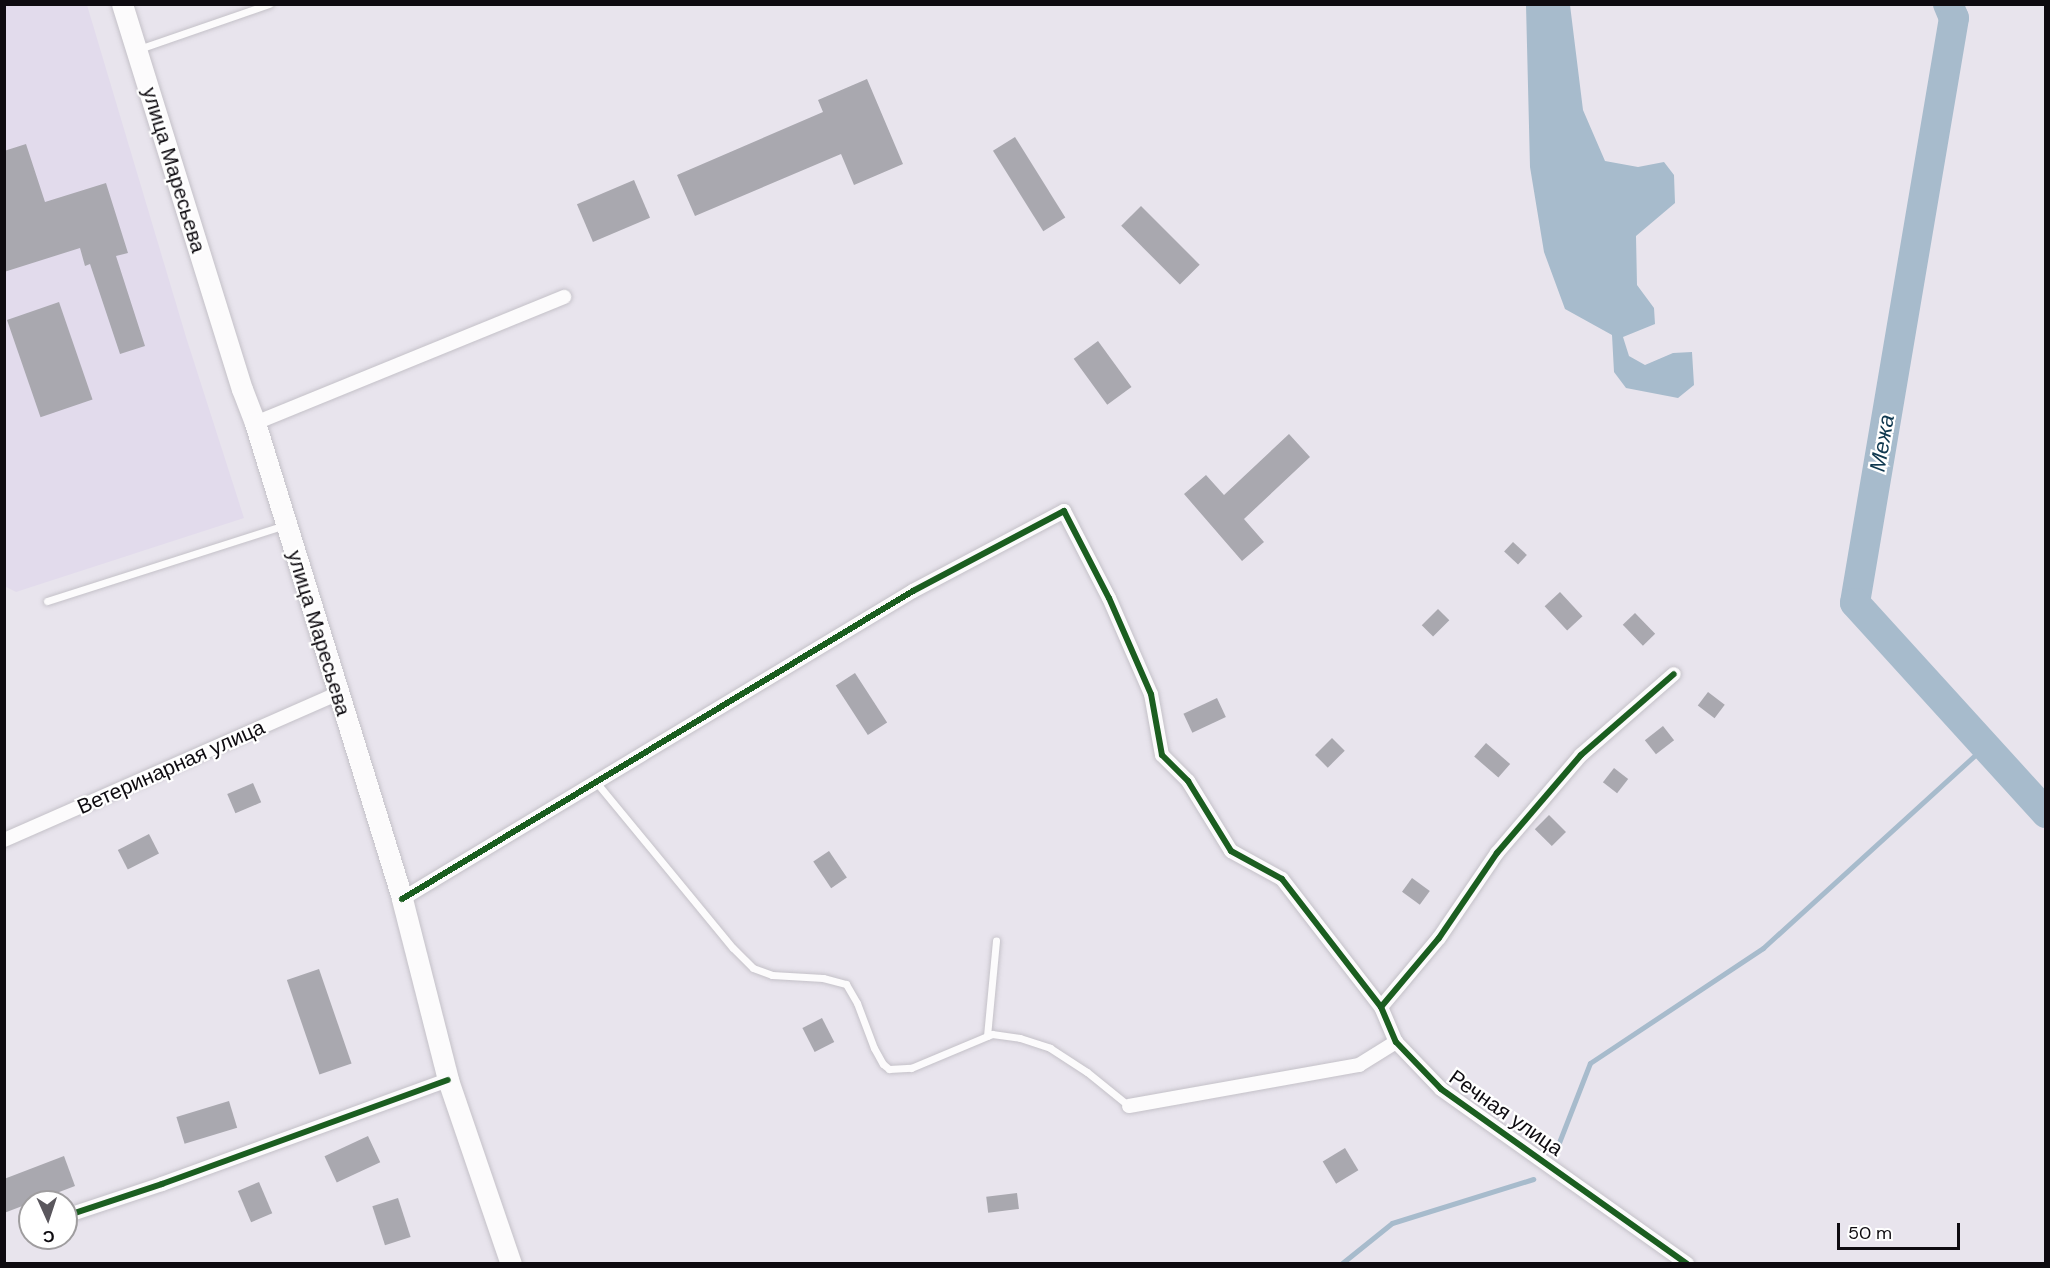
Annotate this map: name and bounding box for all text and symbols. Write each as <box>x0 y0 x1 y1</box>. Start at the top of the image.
street label: улица Маресьева <box>137 84 211 256</box>
water label: Межа <box>1864 412 1900 474</box>
street label: улица Маресьева <box>282 547 356 719</box>
street label: Ветеринарная улица <box>73 714 269 820</box>
street label: Речная улица <box>1444 1065 1568 1161</box>
north arrow <box>18 1190 78 1250</box>
scale bar <box>1840 1211 1963 1249</box>
text: 50 m <box>1848 1221 1892 1245</box>
text: С <box>43 1226 55 1247</box>

